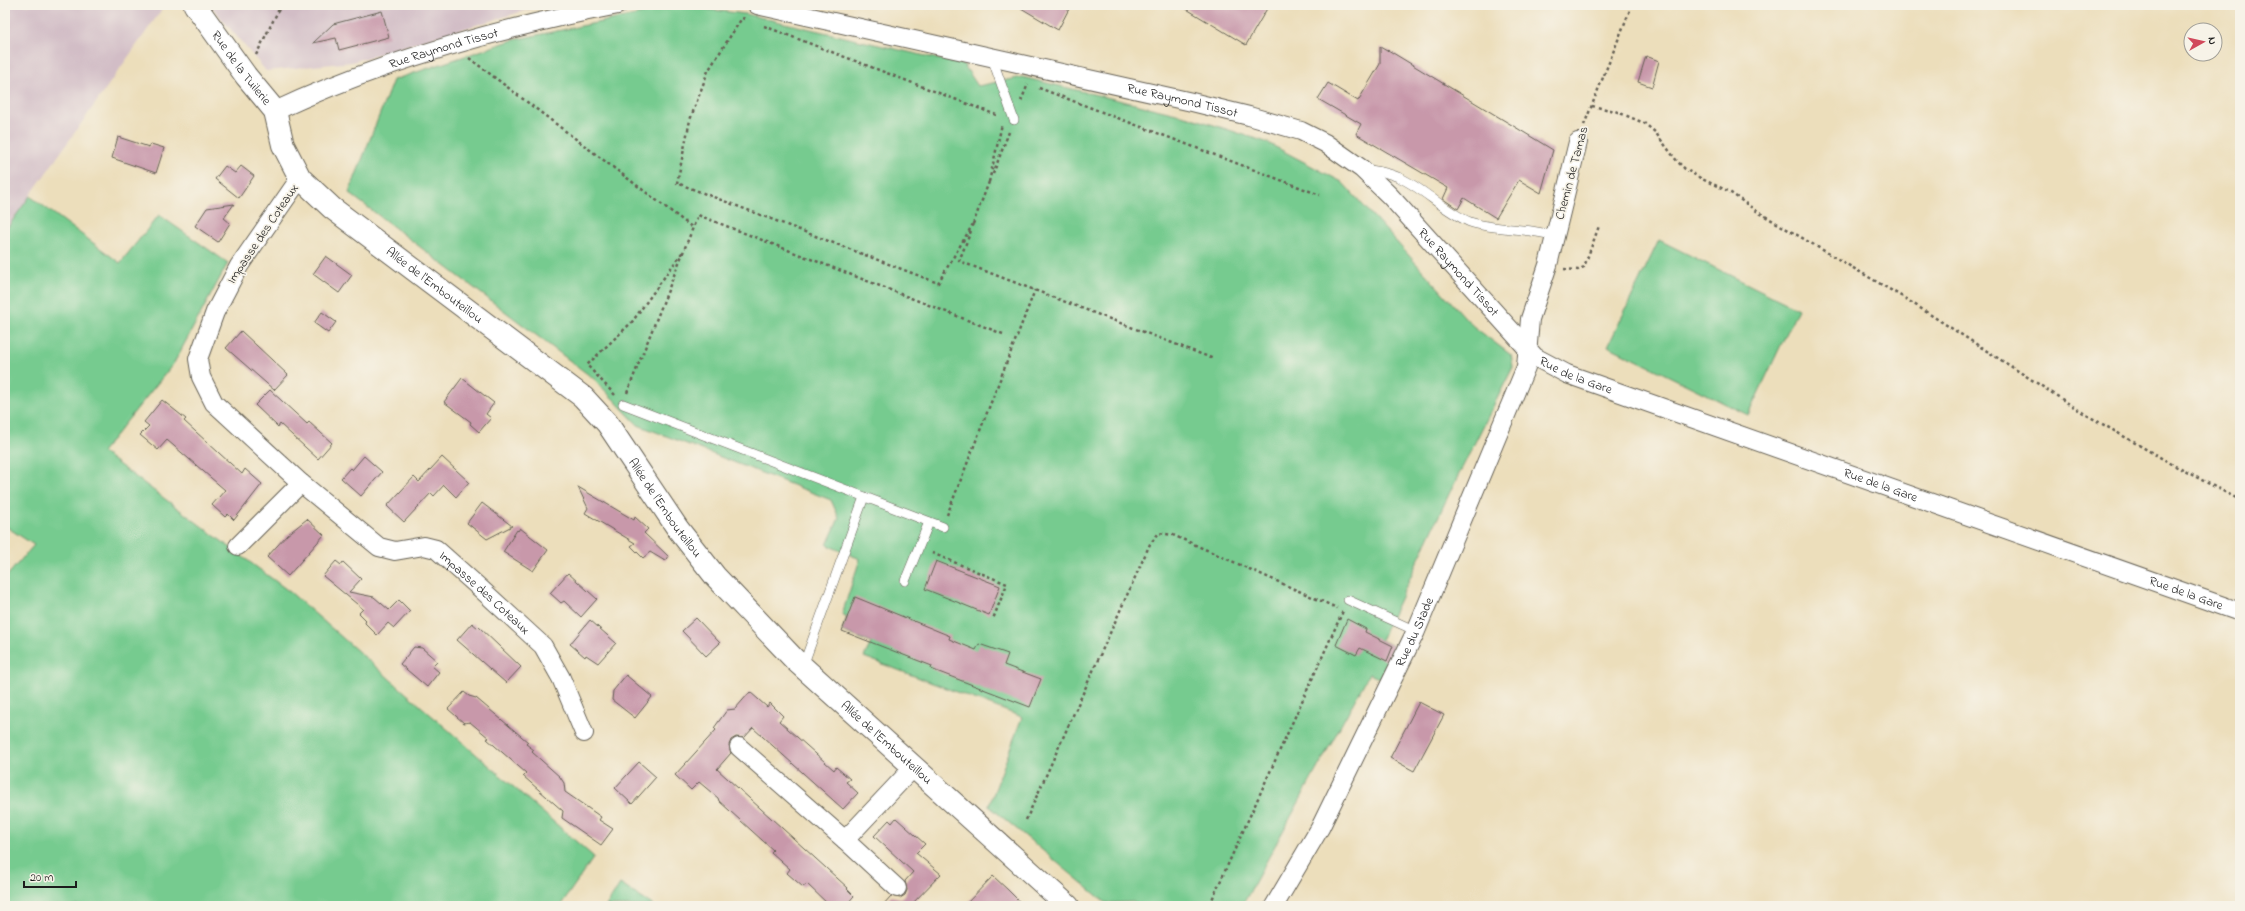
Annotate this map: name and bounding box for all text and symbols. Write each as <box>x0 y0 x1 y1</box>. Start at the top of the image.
north arrow <box>2183 22 2223 62</box>
street label: Rue Raymond Tissot <box>386 23 501 74</box>
street label: Rue de la Tuilerie <box>207 27 276 109</box>
text: N <box>2203 36 2220 46</box>
street label: Rue Raymond Tissot <box>1125 78 1240 123</box>
street label: Chemin de Tamas <box>1550 124 1594 222</box>
street label: Impasse des Coteaux <box>222 180 304 288</box>
street label: Rue Raymond Tissot <box>1414 224 1504 321</box>
street label: Allée de l'Embouteillou <box>382 242 487 328</box>
street label: Rue de la Gare <box>1536 351 1615 399</box>
street label: Allée de l'Embouteillou <box>624 454 706 561</box>
street label: Rue de la Gare <box>1841 463 1921 507</box>
street label: Impasse des Coteaux <box>435 546 534 639</box>
street label: Rue de la Gare <box>2146 571 2226 615</box>
street label: Rue du Stade <box>1390 594 1439 670</box>
street label: Allée de l'Embouteillou <box>837 696 937 789</box>
scale bar <box>24 863 76 889</box>
text: 20 m <box>30 869 53 887</box>

